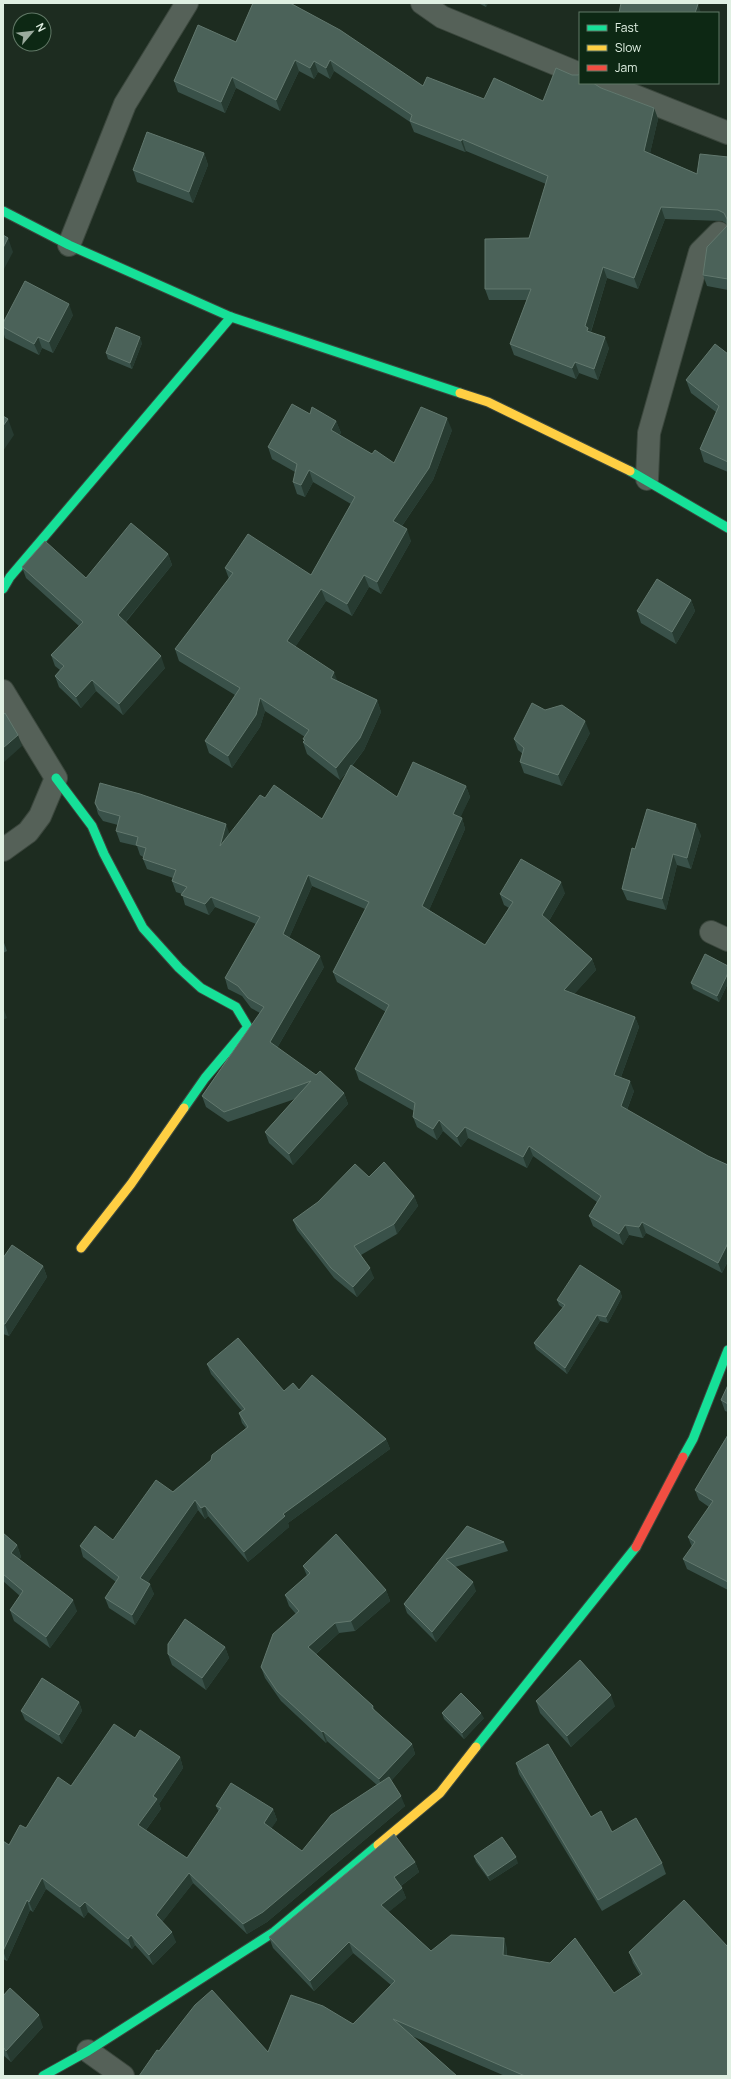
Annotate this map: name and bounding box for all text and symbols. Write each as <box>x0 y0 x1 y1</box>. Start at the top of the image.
north arrow <box>12 12 52 52</box>
legend <box>579 12 719 84</box>
text: Fast <box>615 19 639 36</box>
text: N <box>33 20 50 34</box>
text: Slow <box>615 39 641 56</box>
text: Jam <box>615 59 637 76</box>

